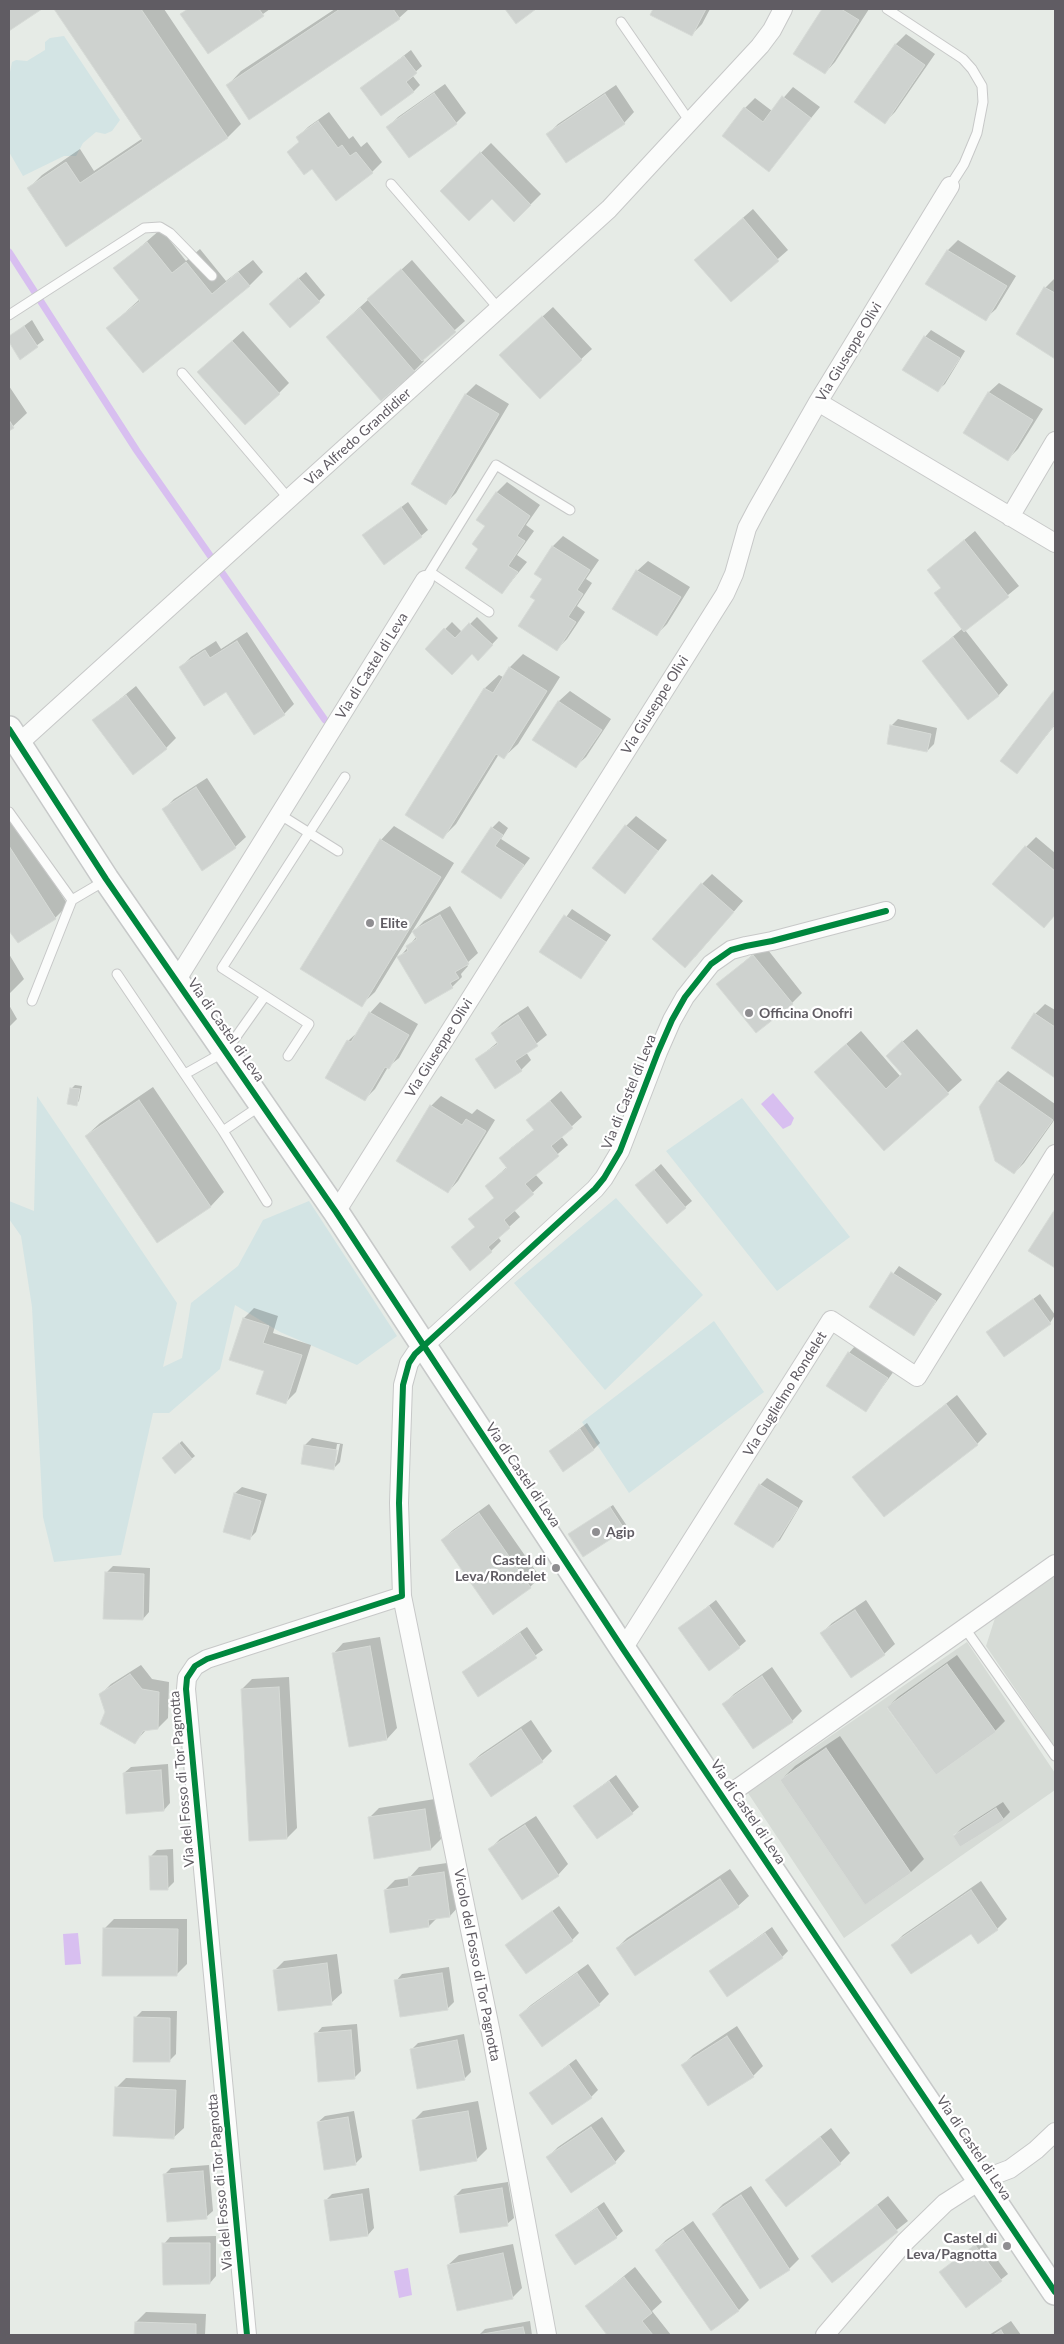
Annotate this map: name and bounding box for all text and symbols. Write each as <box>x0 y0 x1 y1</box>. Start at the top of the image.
street label: Via Giuseppe Olivi <box>813 299 885 405</box>
street label: Via Alfredo Grandidier <box>301 385 415 489</box>
street label: Via di Castel di Leva <box>332 610 412 722</box>
street label: Via Giuseppe Olivi <box>618 653 692 757</box>
place label: Elite <box>380 915 408 931</box>
marker: Elite <box>364 917 376 929</box>
street label: Via di Castel di Leva <box>184 975 268 1085</box>
street label: Via Giuseppe Olivi <box>402 996 476 1100</box>
place label: Officina Onofri <box>759 1005 853 1021</box>
marker: Officina Onofri <box>743 1007 755 1019</box>
street label: Via di Castel di Leva <box>598 1032 660 1152</box>
street label: Via Guglielmo Rondelet <box>740 1329 830 1459</box>
street label: Via di Castel di Leva <box>482 1420 564 1530</box>
place label: Agip <box>606 1524 635 1540</box>
marker: Agip <box>590 1526 602 1538</box>
place label: Castel di Leva/Rondelet <box>455 1552 546 1584</box>
marker: Castel di Leva/Rondelet <box>550 1562 562 1574</box>
street label: Via del Fosso di Tor Pagnotta <box>166 1690 198 1868</box>
street label: Via di Castel di Leva <box>707 1757 789 1867</box>
street label: Vicolo del Fosso di Tor Pagnotta <box>450 1867 504 2063</box>
street label: Via del Fosso di Tor Pagnotta <box>204 2093 236 2271</box>
street label: Via di Castel di Leva <box>933 2093 1015 2203</box>
place label: Castel di Leva/Pagnotta <box>906 2230 997 2262</box>
marker: Castel di Leva/Pagnotta <box>1001 2240 1013 2252</box>

